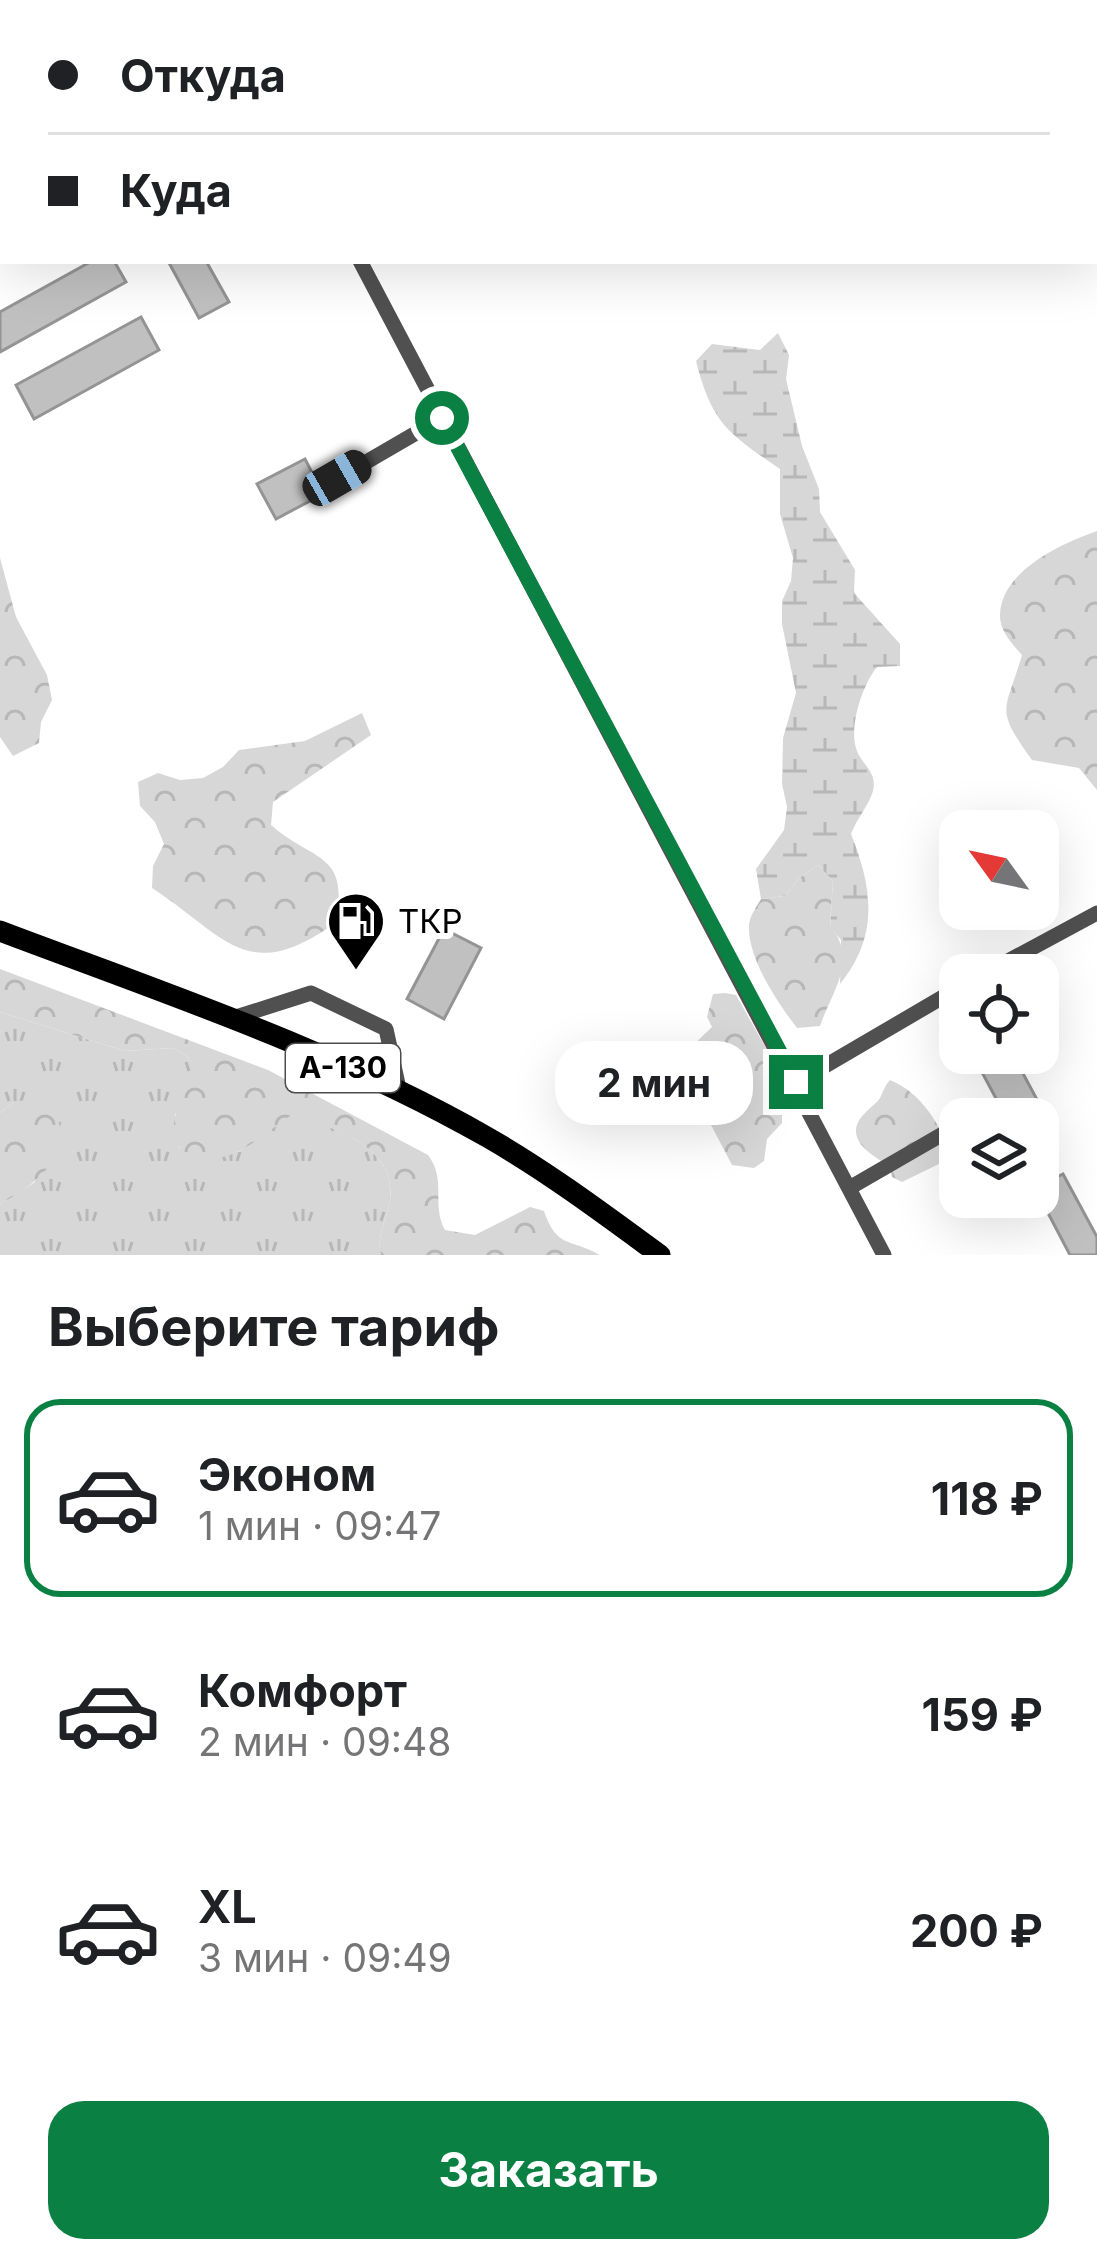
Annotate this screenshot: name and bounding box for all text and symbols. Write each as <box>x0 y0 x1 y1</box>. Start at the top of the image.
text: Откуда <box>120 48 286 103</box>
text: Куда <box>120 163 232 218</box>
route start <box>415 391 469 445</box>
car <box>297 444 377 512</box>
north arrow <box>939 810 1059 930</box>
map controls <box>939 810 1059 1218</box>
fuel station icon: ТКР <box>325 890 387 972</box>
place label: ТКР <box>398 901 463 941</box>
button: locate <box>939 954 1059 1074</box>
callout: 2 мин <box>556 1040 754 1124</box>
road number: А-130 <box>286 1044 400 1092</box>
route end <box>769 1055 823 1109</box>
text: 2 мин <box>597 1059 711 1106</box>
button: layers <box>939 1098 1059 1218</box>
text: Выберите тариф <box>48 1294 500 1359</box>
icon: car <box>54 1444 162 1552</box>
text: Эконом <box>198 1447 376 1502</box>
text: 118 ₽ <box>931 1471 1043 1526</box>
text: 1 мин · 09:47 <box>198 1502 441 1549</box>
icon: car <box>54 1660 162 1768</box>
text: Комфорт <box>198 1663 407 1718</box>
text: 159 ₽ <box>922 1687 1043 1742</box>
text: 2 мин · 09:48 <box>198 1718 451 1765</box>
icon: car <box>54 1876 162 1984</box>
text: XL <box>198 1879 257 1934</box>
text: 200 ₽ <box>910 1903 1043 1958</box>
text: 3 мин · 09:49 <box>198 1934 452 1981</box>
button: Заказать <box>48 2101 1049 2239</box>

